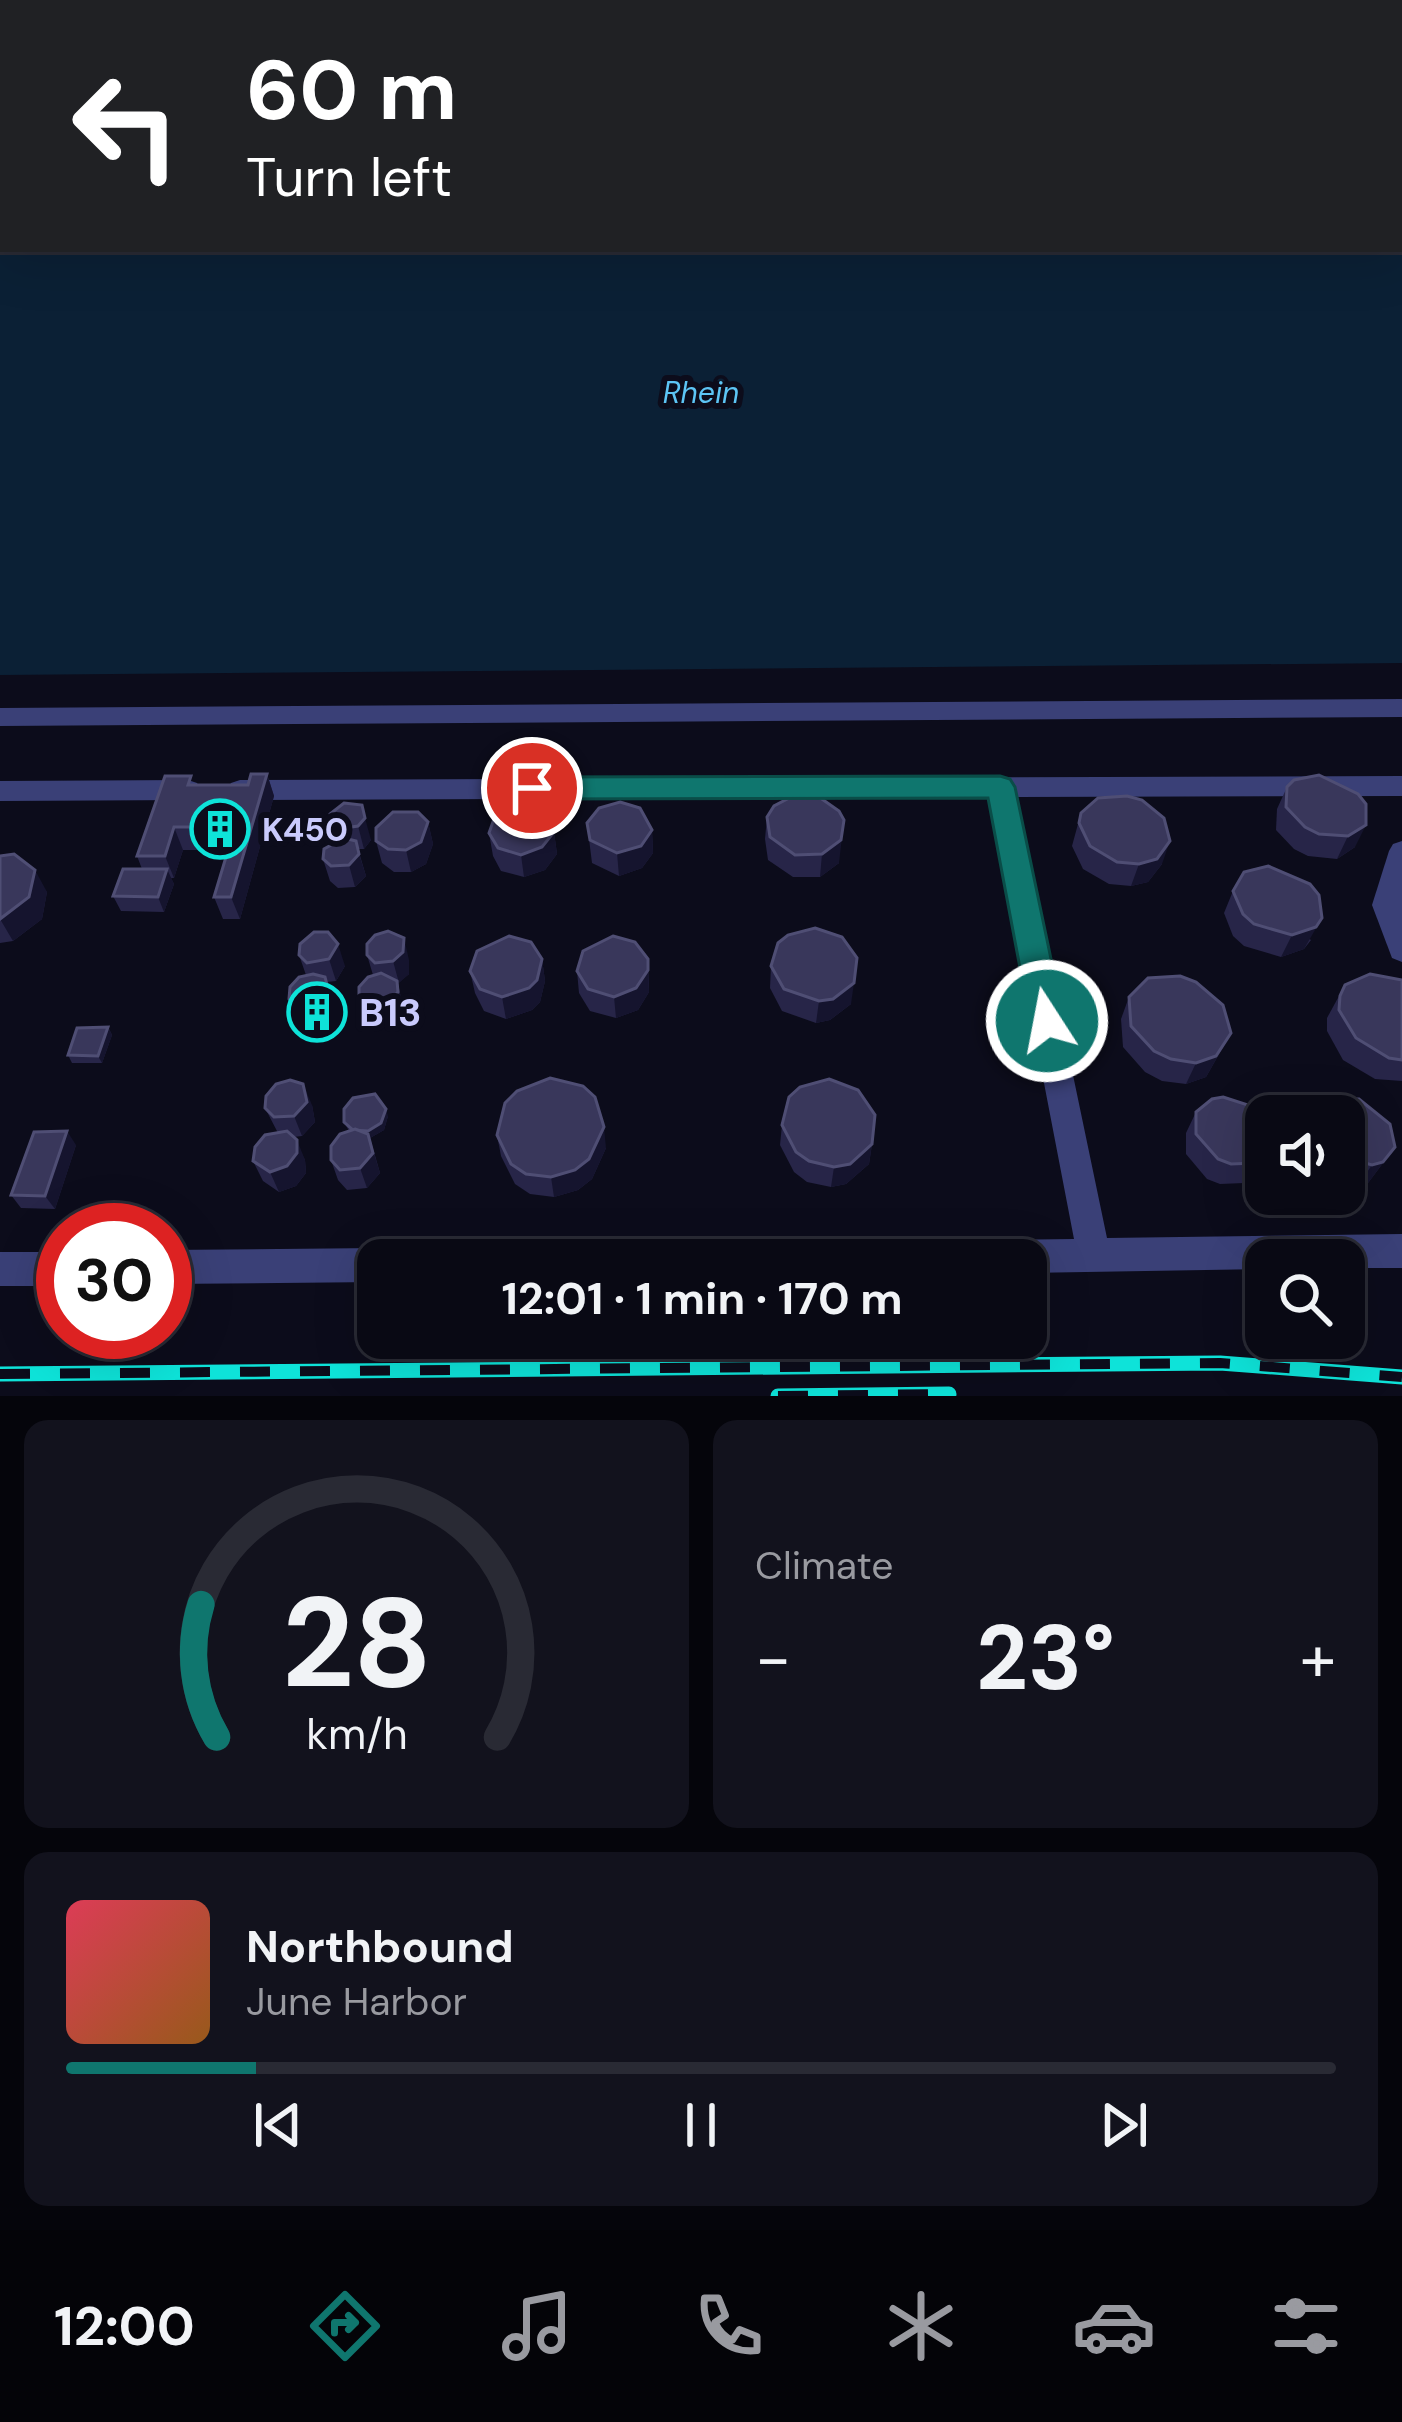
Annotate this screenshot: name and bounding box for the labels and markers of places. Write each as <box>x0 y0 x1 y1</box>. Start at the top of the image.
pin <box>481 737 583 839</box>
building icon: K450 <box>189 798 251 860</box>
place label: K450 <box>262 808 348 851</box>
building icon: B13 <box>286 981 348 1043</box>
place label: B13 <box>359 987 422 1038</box>

